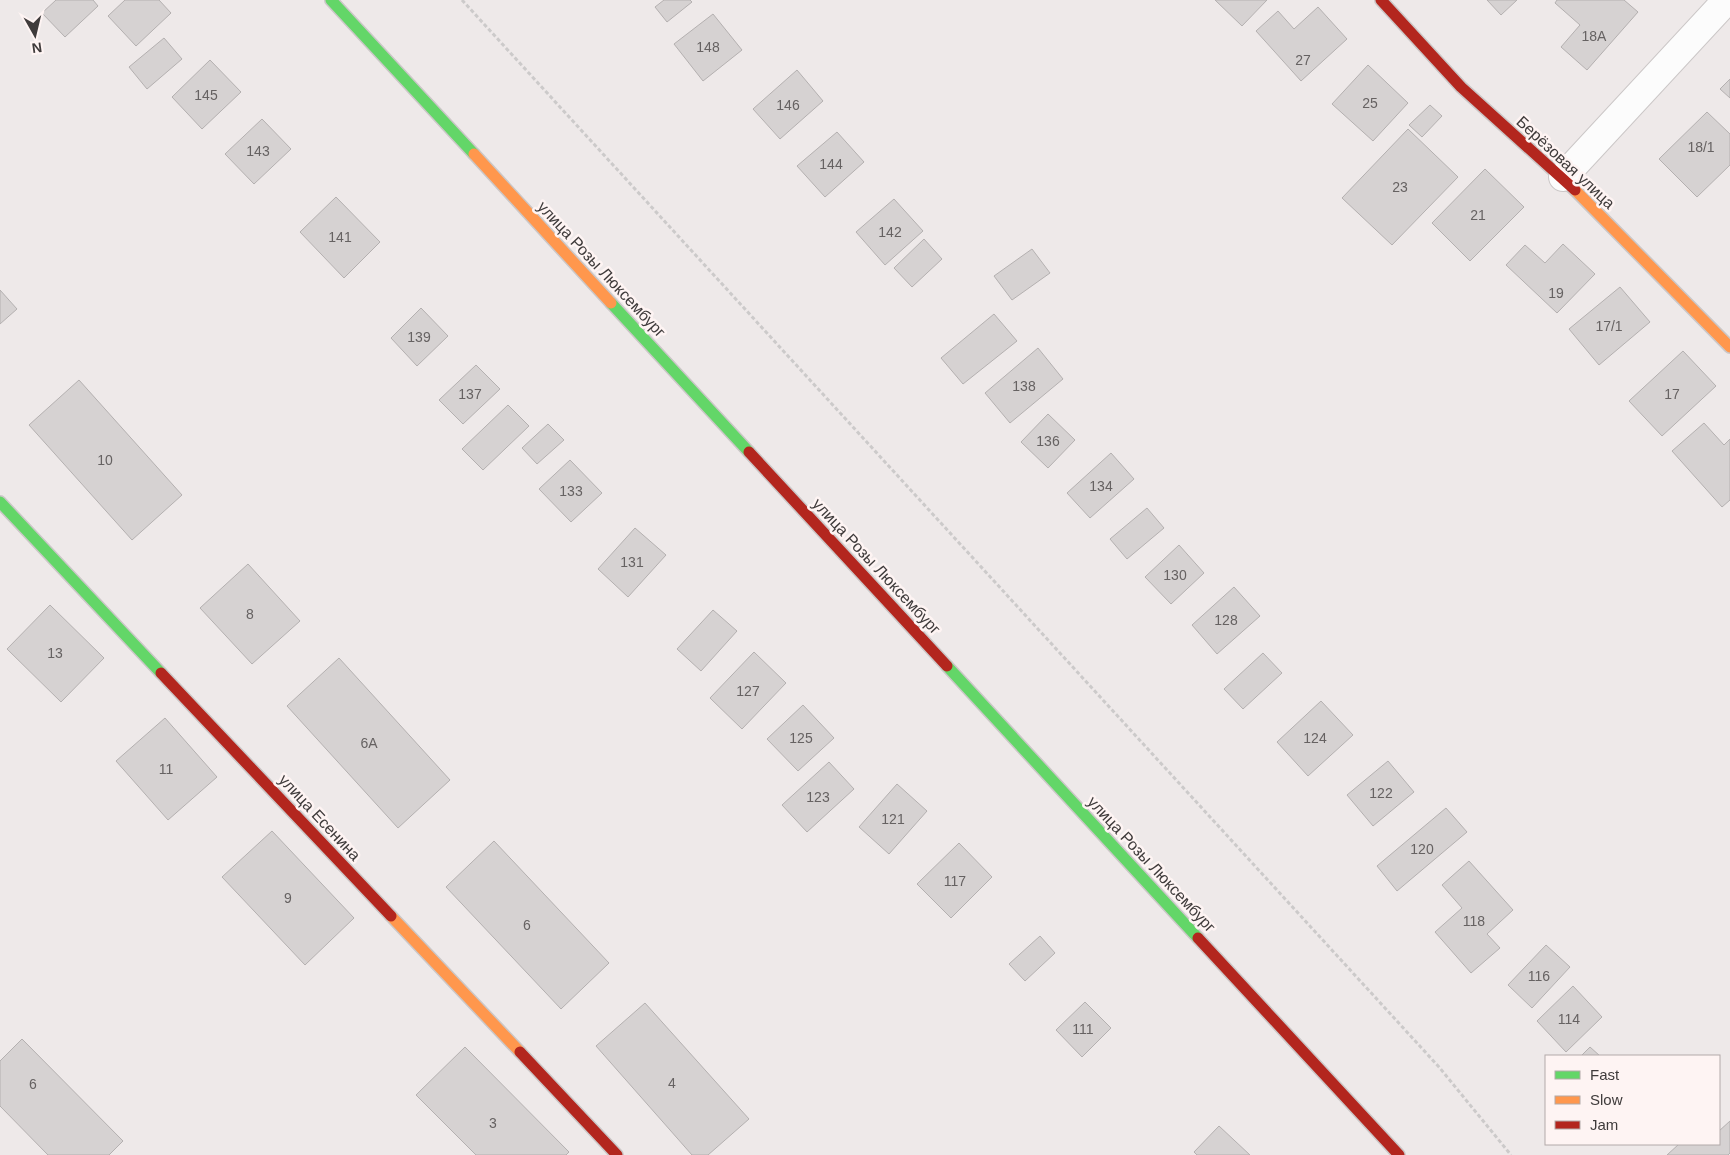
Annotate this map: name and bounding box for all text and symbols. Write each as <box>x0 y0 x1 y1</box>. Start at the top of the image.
north arrow <box>10 10 60 60</box>
house number: 18А <box>1582 28 1607 44</box>
text: N <box>31 39 43 57</box>
house number: 148 <box>696 39 720 55</box>
house number: 27 <box>1295 52 1311 68</box>
house number: 145 <box>194 87 218 103</box>
house number: 25 <box>1362 95 1378 111</box>
house number: 146 <box>776 97 800 113</box>
street label: Берёзовая улица <box>1513 113 1618 212</box>
house number: 18/1 <box>1687 139 1715 155</box>
house number: 143 <box>246 143 270 159</box>
house number: 144 <box>819 156 843 172</box>
house number: 23 <box>1392 179 1408 195</box>
street label: улица Розы Люксембург <box>534 198 669 341</box>
house number: 21 <box>1470 207 1486 223</box>
house number: 142 <box>878 224 902 240</box>
house number: 141 <box>328 229 352 245</box>
house number: 19 <box>1548 285 1564 301</box>
house number: 17/1 <box>1595 318 1623 334</box>
house number: 139 <box>407 329 431 345</box>
house number: 138 <box>1012 378 1036 394</box>
house number: 137 <box>458 386 482 402</box>
house number: 17 <box>1664 386 1680 402</box>
house number: 136 <box>1036 433 1060 449</box>
house number: 10 <box>97 452 113 468</box>
house number: 134 <box>1089 478 1113 494</box>
house number: 133 <box>559 483 583 499</box>
street label: улица Розы Люксембург <box>809 495 944 638</box>
house number: 131 <box>620 554 644 570</box>
house number: 130 <box>1163 567 1187 583</box>
house number: 8 <box>246 606 254 622</box>
house number: 128 <box>1214 612 1238 628</box>
house number: 13 <box>47 645 63 661</box>
house number: 127 <box>736 683 760 699</box>
house number: 125 <box>789 730 813 746</box>
house number: 124 <box>1303 730 1327 746</box>
house number: 6А <box>360 735 378 751</box>
house number: 11 <box>159 761 173 777</box>
street label: улица Есенина <box>275 771 364 864</box>
house number: 122 <box>1369 785 1393 801</box>
house number: 123 <box>806 789 830 805</box>
street label: улица Розы Люксембург <box>1084 793 1219 936</box>
house number: 121 <box>881 811 905 827</box>
house number: 120 <box>1410 841 1434 857</box>
house number: 117 <box>944 873 966 889</box>
house number: 9 <box>284 890 292 906</box>
house number: 118 <box>1463 913 1485 929</box>
house number: 6 <box>523 917 531 933</box>
house number: 116 <box>1528 968 1550 984</box>
house number: 114 <box>1558 1011 1580 1027</box>
house number: 111 <box>1072 1021 1094 1037</box>
legend <box>1545 1055 1720 1145</box>
text: Fast <box>1590 1066 1620 1083</box>
house number: 4 <box>668 1075 676 1091</box>
house number: 6 <box>29 1076 37 1092</box>
text: Slow <box>1590 1091 1623 1108</box>
house number: 3 <box>489 1115 497 1131</box>
text: Jam <box>1590 1116 1618 1133</box>

